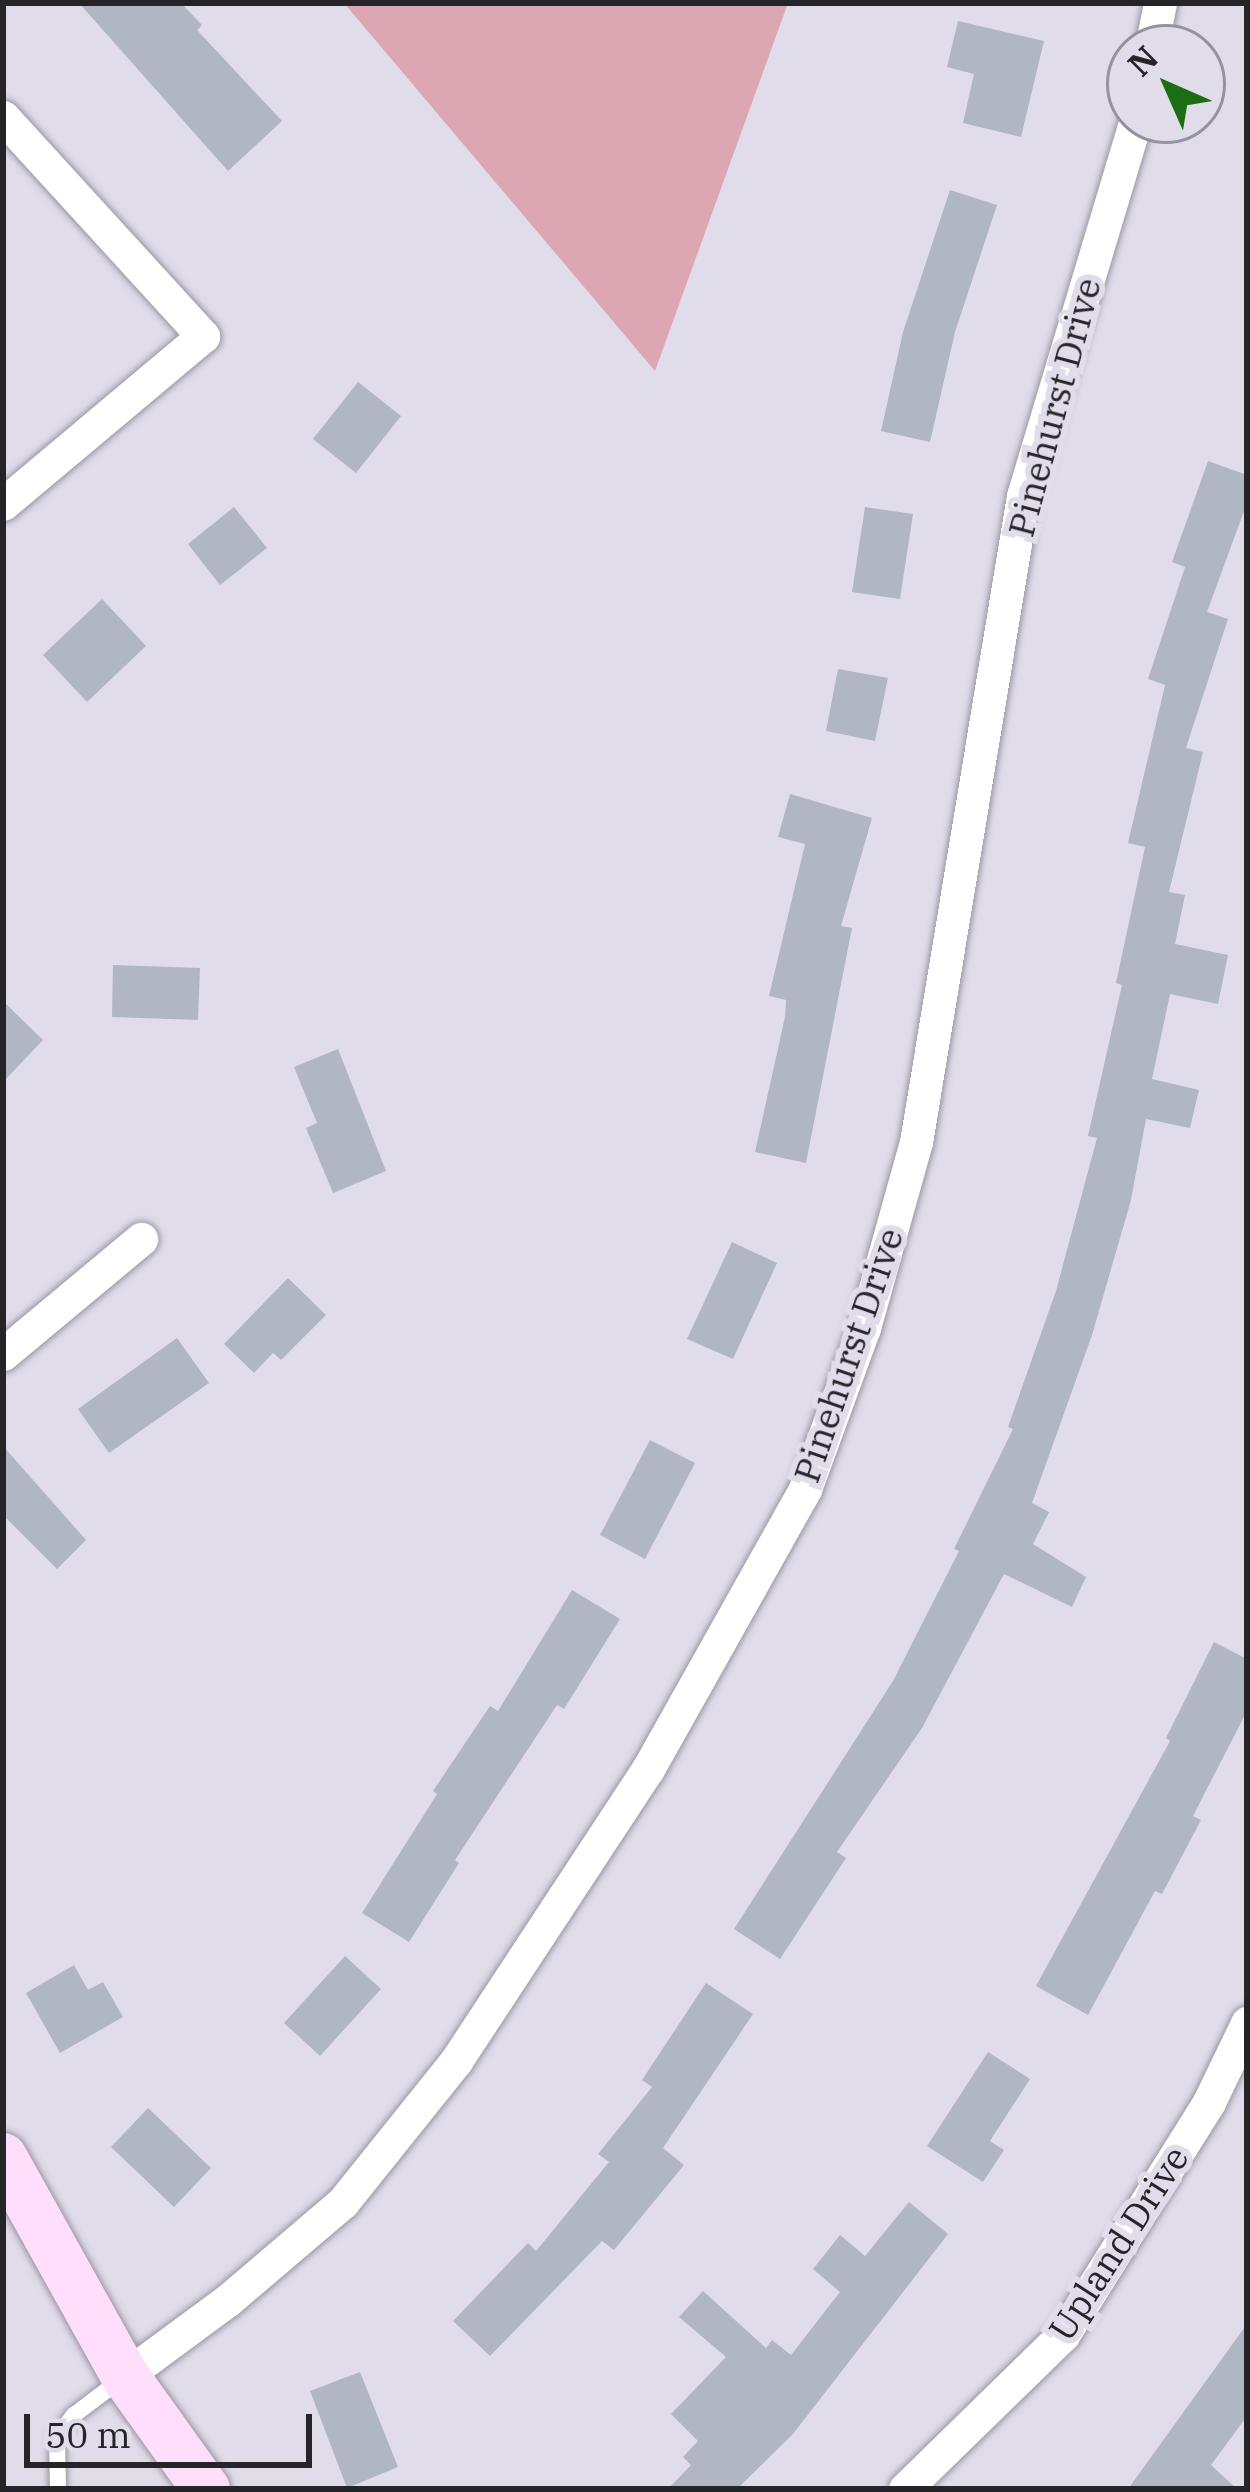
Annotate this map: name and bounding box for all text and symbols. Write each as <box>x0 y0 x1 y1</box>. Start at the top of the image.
north arrow <box>1106 24 1226 144</box>
text: N <box>1118 36 1167 85</box>
street label: Pinehurst Drive <box>999 273 1109 541</box>
street label: Pinehurst Drive <box>784 1222 912 1488</box>
street label: Upland Drive <box>1039 2138 1197 2348</box>
scale bar <box>30 2390 318 2464</box>
text: 50 m <box>45 2411 131 2458</box>

